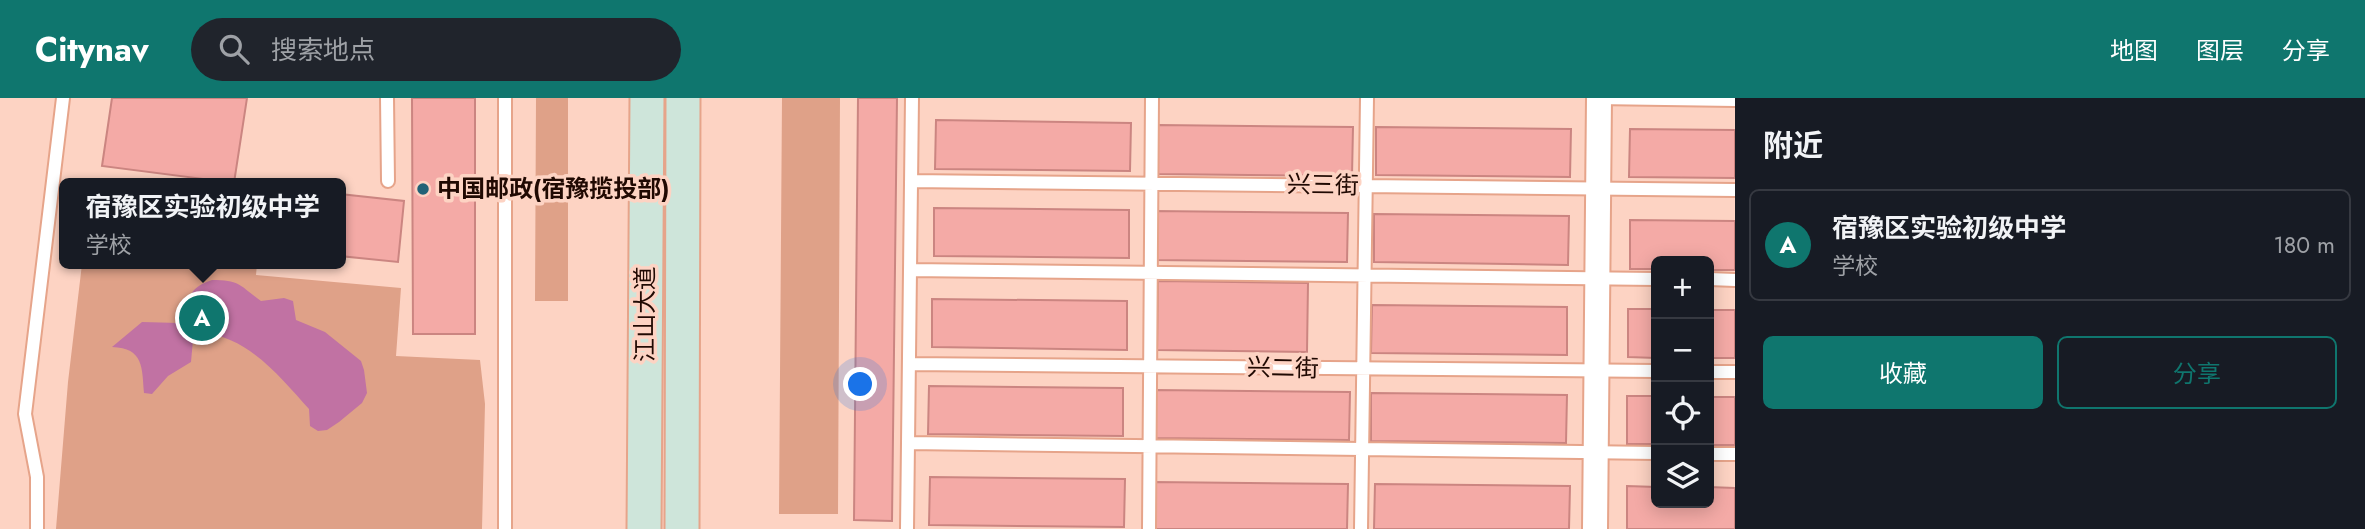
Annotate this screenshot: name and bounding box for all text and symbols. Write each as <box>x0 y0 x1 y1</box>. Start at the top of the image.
search box <box>191 18 681 81</box>
text: Citynav <box>35 26 149 73</box>
icon: search <box>215 30 253 68</box>
text: 搜索地点 <box>271 31 375 69</box>
text: 地图 <box>2110 33 2158 68</box>
text: 图层 <box>2196 33 2244 68</box>
text: 分享 <box>2282 33 2330 68</box>
text: 附近 <box>1763 124 1823 167</box>
street label: 兴三街 <box>1287 166 1359 203</box>
place label: 中国邮政(宿豫揽投部) <box>437 171 669 206</box>
popup <box>59 178 346 269</box>
marker: 中国邮政(宿豫揽投部) <box>415 181 431 197</box>
text: 宿豫区实验初级中学 <box>85 188 320 226</box>
text: 宿豫区实验初级中学 <box>1832 209 2066 247</box>
text: 学校 <box>85 228 131 262</box>
text: A <box>1780 228 1796 262</box>
text: 180 m <box>2273 228 2335 262</box>
text: 学校 <box>1832 249 1878 283</box>
map controls <box>1651 256 1714 508</box>
button: + <box>1651 256 1714 319</box>
street label: 江山大道 <box>627 266 662 362</box>
pin: A <box>179 292 225 344</box>
button: − <box>1651 319 1714 382</box>
button: 收藏 <box>1763 336 2043 409</box>
button: 分享 <box>2057 336 2337 409</box>
street label: 兴二街 <box>1247 349 1319 386</box>
your location <box>843 367 877 401</box>
button: locate <box>1651 382 1714 445</box>
button: layers <box>1651 445 1714 508</box>

